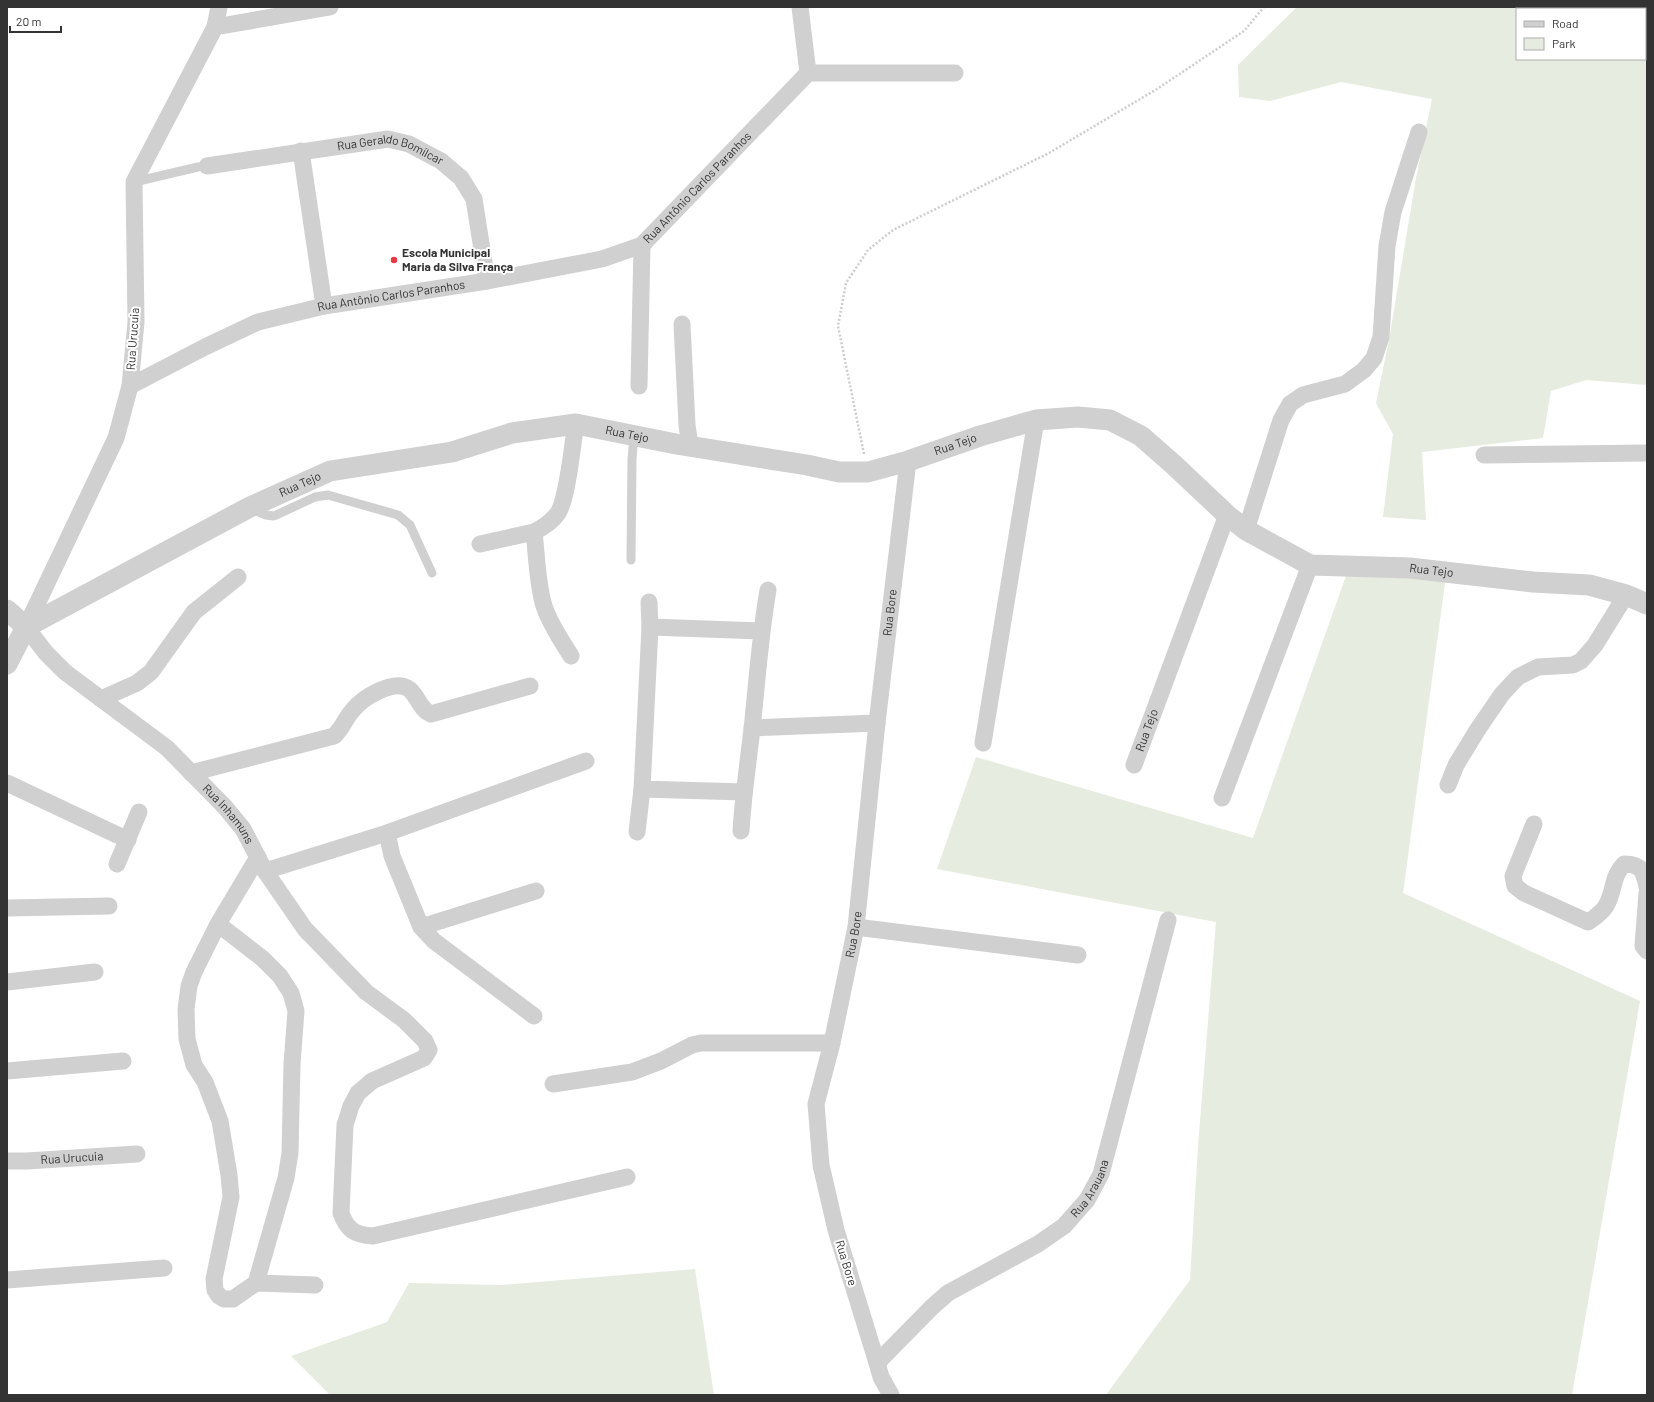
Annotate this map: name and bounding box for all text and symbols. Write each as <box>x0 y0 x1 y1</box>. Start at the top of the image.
scale bar <box>10 8 61 34</box>
legend <box>1516 8 1646 60</box>
text: 20 m <box>16 14 42 28</box>
text: Road <box>1552 16 1579 30</box>
text: Park <box>1552 36 1576 50</box>
street label: Rua Antônio Carlos Paranhos <box>640 128 754 246</box>
street label: Rua Geraldo Bomílcar <box>336 131 447 167</box>
place label: Escola Municipal Maria da Silva França <box>402 245 513 273</box>
marker: Escola Municipal Maria da Silva França <box>389 255 399 265</box>
street label: Rua Antônio Carlos Paranhos <box>316 276 466 313</box>
street label: Rua Urucuia <box>123 307 141 371</box>
street label: Rua Tejo <box>604 422 650 444</box>
street label: Rua Tejo <box>932 430 978 457</box>
street label: Rua Tejo <box>277 468 323 499</box>
street label: Rua Tejo <box>1409 560 1454 579</box>
street label: Rua Bore <box>879 588 899 637</box>
street label: Rua Tejo <box>1132 707 1160 753</box>
street label: Rua Inhamuns <box>200 781 258 846</box>
street label: Rua Bore <box>842 910 864 959</box>
street label: Rua Urucuia <box>40 1148 104 1166</box>
street label: Rua Arauana <box>1067 1158 1111 1220</box>
street label: Rua Bore <box>833 1238 861 1287</box>

